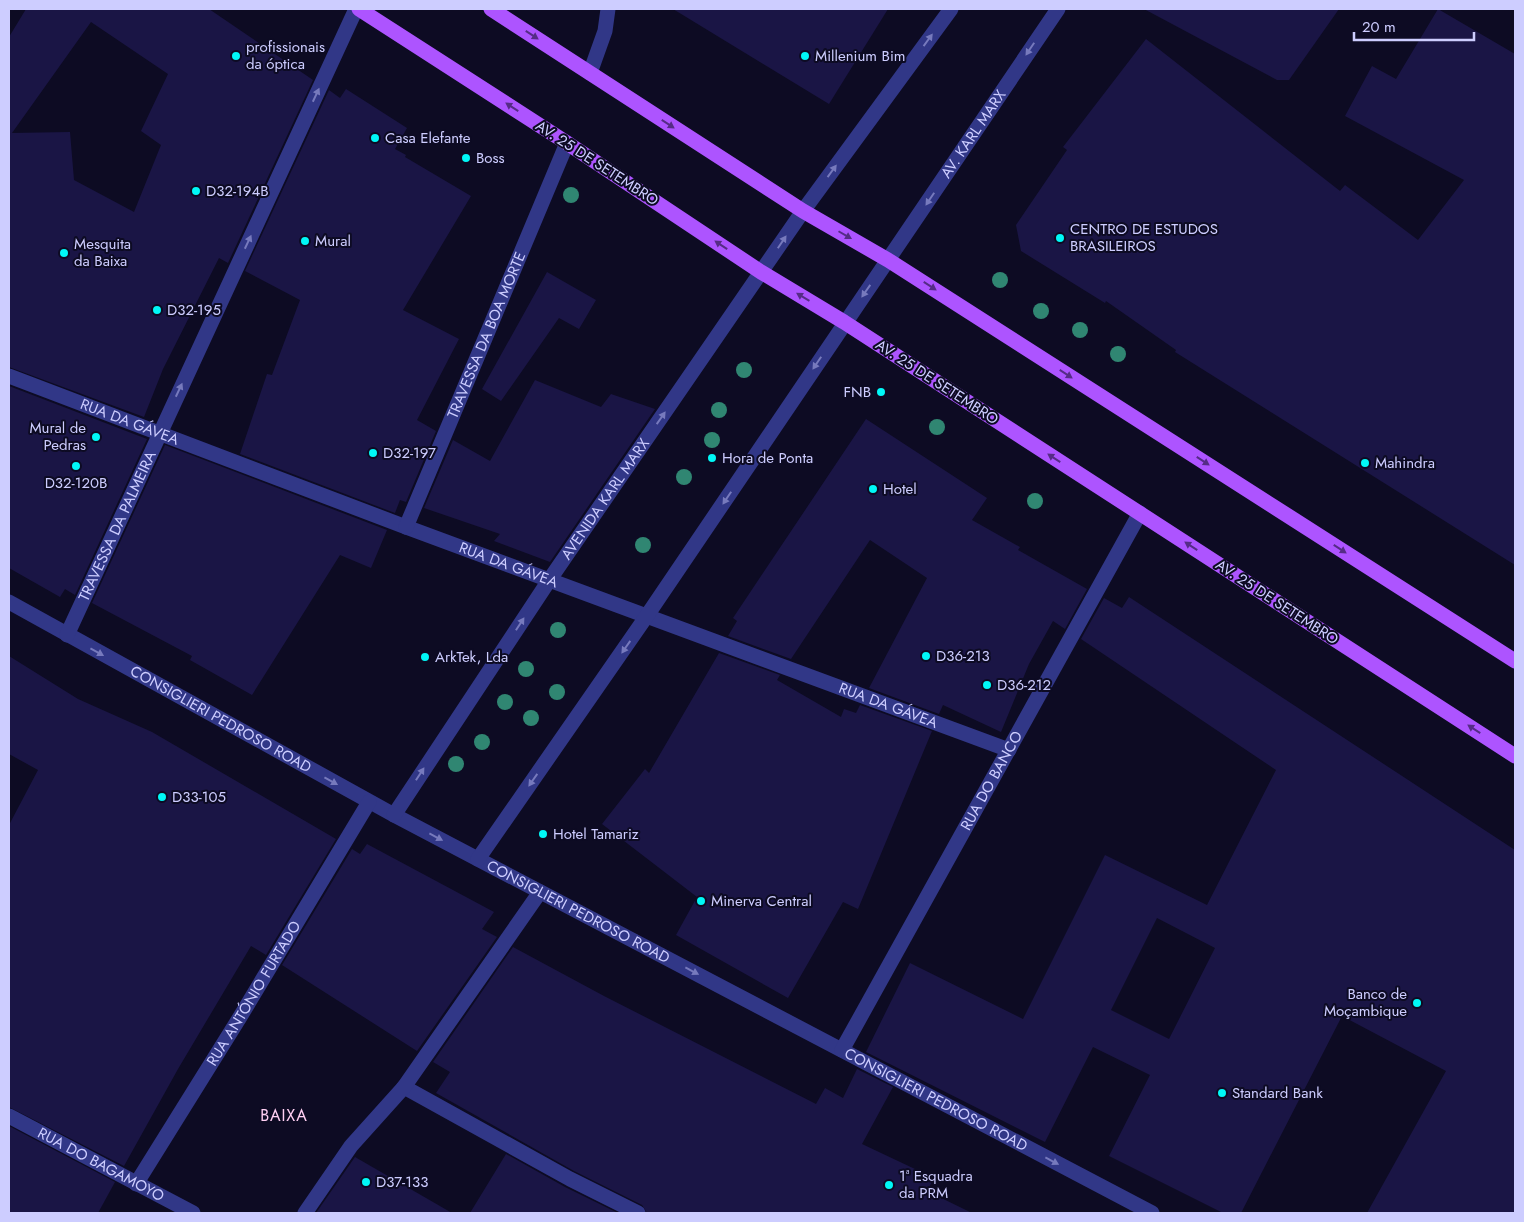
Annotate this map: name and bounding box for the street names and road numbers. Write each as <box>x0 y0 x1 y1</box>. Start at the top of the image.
street label: AV. KARL MARX <box>935 85 1012 183</box>
street label: AV. 25 DE SETEMBRO <box>531 115 663 211</box>
street label: TRAVESSA DA BOA MORTE <box>442 248 531 422</box>
street label: AV. 25 DE SETEMBRO <box>871 334 1003 430</box>
street label: RUA DA GÁVEA <box>77 393 182 451</box>
street label: AVENIDA KARL MARX <box>555 433 655 564</box>
street label: TRAVESSA DA PALMEIRA <box>73 447 162 605</box>
street label: RUA DA GÁVEA <box>456 537 561 593</box>
street label: AV. 25 DE SETEMBRO <box>1211 554 1343 650</box>
street label: CONSIGLIERI PEDROSO ROAD <box>126 660 315 778</box>
street label: RUA DA GÁVEA <box>836 677 941 734</box>
street label: RUA DO BANCO <box>955 727 1028 834</box>
street label: CONSIGLIERI PEDROSO ROAD <box>483 855 674 969</box>
street label: RUA ANTÓNIO FURTADO <box>201 917 306 1070</box>
street label: CONSIGLIERI PEDROSO ROAD <box>840 1042 1031 1157</box>
street label: RUA DO BAGAMOYO <box>34 1122 168 1207</box>

